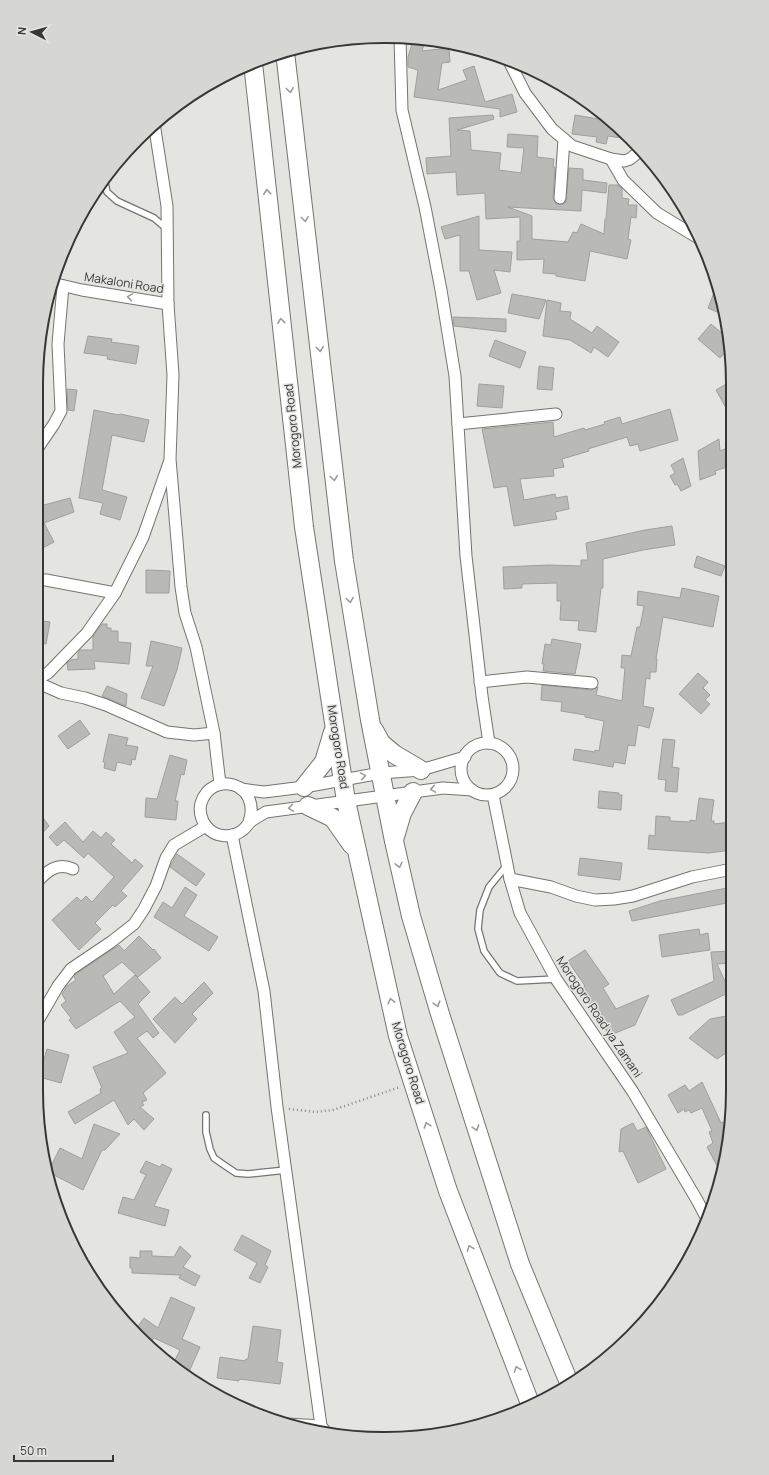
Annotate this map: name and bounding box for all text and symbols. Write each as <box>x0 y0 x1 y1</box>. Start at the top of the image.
north arrow <box>12 12 52 52</box>
text: N <box>14 26 29 36</box>
one-way arrow <box>285 87 294 93</box>
one-way arrow <box>263 189 272 195</box>
one-way arrow <box>300 216 309 222</box>
street label: Makaloni Road <box>83 268 165 297</box>
one-way arrow <box>127 294 133 302</box>
one-way arrow <box>277 318 286 324</box>
one-way arrow <box>315 345 324 352</box>
street label: Morogoro Road <box>280 383 305 469</box>
one-way arrow <box>330 475 339 481</box>
one-way arrow <box>345 597 354 603</box>
street label: Morogoro Road <box>323 704 354 790</box>
one-way arrow <box>360 772 366 781</box>
one-way arrow <box>430 784 436 793</box>
one-way arrow <box>288 803 294 812</box>
one-way arrow <box>395 862 403 868</box>
street label: Morogoro Road ya Zamani <box>552 953 647 1081</box>
one-way arrow <box>387 997 395 1004</box>
one-way arrow <box>432 1000 441 1007</box>
street label: Morogoro Road <box>388 1020 429 1106</box>
one-way arrow <box>423 1122 432 1129</box>
one-way arrow <box>472 1124 480 1131</box>
one-way arrow <box>467 1244 475 1251</box>
one-way arrow <box>513 1366 521 1373</box>
scale bar <box>14 1437 113 1463</box>
text: 50 m <box>20 1442 47 1459</box>

